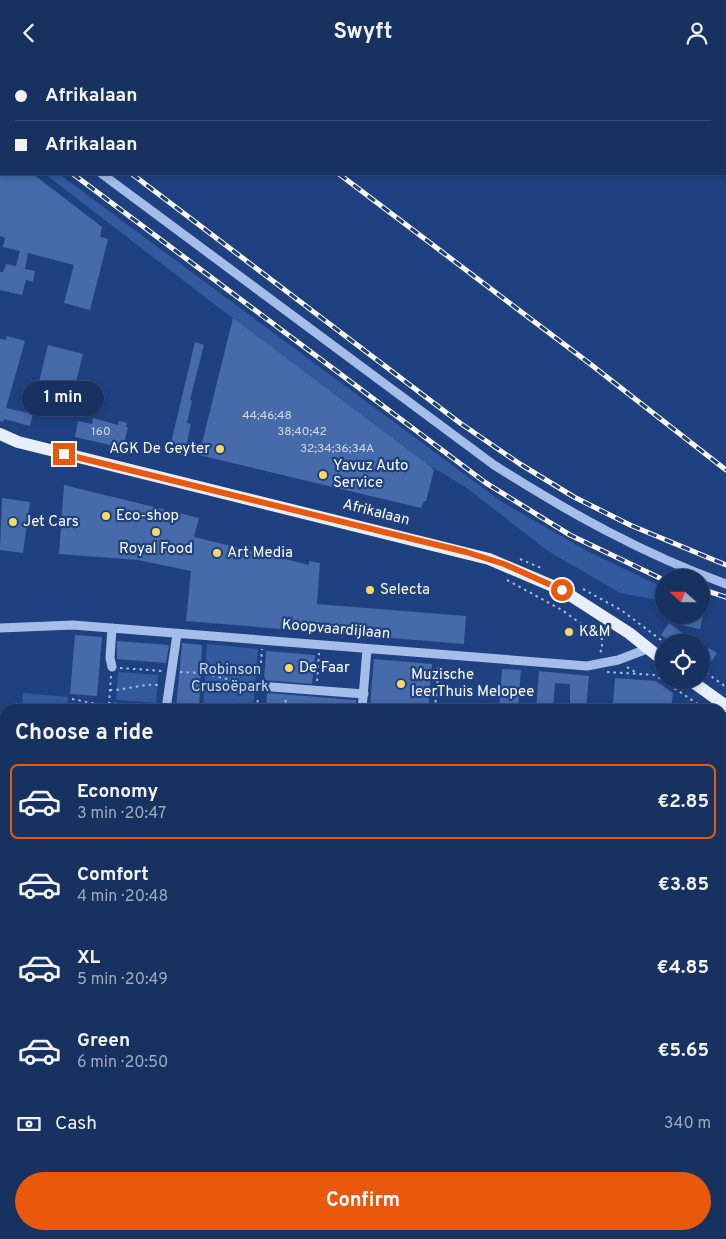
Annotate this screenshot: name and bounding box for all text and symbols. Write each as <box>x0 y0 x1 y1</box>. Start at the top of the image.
icon: back <box>15 19 43 47</box>
text: Swyft <box>334 19 392 46</box>
icon: person <box>683 19 711 47</box>
text: Afrikalaan <box>45 84 138 108</box>
text: Afrikalaan <box>45 133 138 157</box>
callout: 1 min <box>23 381 105 417</box>
text: 1 min <box>44 388 82 408</box>
house number: 44;46;48 <box>242 408 292 424</box>
house number: 160 <box>91 424 111 440</box>
house number: 38;40;42 <box>277 424 327 440</box>
place label: AGK De Geyter <box>109 440 210 459</box>
house number: 32;34;36;34A <box>300 441 374 457</box>
route end <box>53 443 75 465</box>
marker: AGK De Geyter <box>214 443 226 455</box>
place label: Yavuz Auto Service <box>333 457 409 493</box>
marker: Yavuz Auto Service <box>317 469 329 481</box>
street label: Afrikalaan <box>340 495 412 531</box>
place label: Eco-shop <box>116 507 179 526</box>
marker: Eco-shop <box>100 510 112 522</box>
place label: Jet Cars <box>23 513 79 532</box>
marker: Jet Cars <box>7 516 19 528</box>
marker: Royal Food <box>150 526 162 538</box>
place label: Royal Food <box>119 540 193 559</box>
place label: Art Media <box>227 544 293 563</box>
marker: Art Media <box>211 547 223 559</box>
north arrow <box>655 569 710 624</box>
map controls <box>655 569 710 689</box>
route start <box>551 579 573 601</box>
place label: Selecta <box>380 581 430 600</box>
marker: Selecta <box>364 584 376 596</box>
street label: Koopvaardijlaan <box>281 616 391 644</box>
place label: K&M <box>579 623 611 642</box>
marker: K&M <box>563 626 575 638</box>
button: locate <box>655 634 710 689</box>
place label: De Faar <box>299 659 350 678</box>
park label: Robinson Crusoëpark <box>191 661 269 697</box>
marker: De Faar <box>283 662 295 674</box>
place label: Muzische leerThuis Melopee <box>411 666 534 702</box>
marker: Muzische leerThuis Melopee <box>395 678 407 690</box>
text: Choose a ride <box>15 720 153 747</box>
icon: car <box>17 779 62 824</box>
text: Economy <box>77 780 158 804</box>
text: €2.85 <box>657 790 709 814</box>
text: 3 min · 20:47 <box>77 804 166 824</box>
icon: car <box>17 862 62 907</box>
text: Comfort <box>77 863 149 887</box>
text: €3.85 <box>658 873 709 897</box>
text: 4 min · 20:48 <box>77 887 168 907</box>
icon: car <box>17 945 62 990</box>
text: XL <box>77 946 100 970</box>
text: €4.85 <box>657 956 709 980</box>
text: 5 min · 20:49 <box>77 970 168 990</box>
icon: car <box>17 1028 62 1073</box>
text: Green <box>77 1029 130 1053</box>
text: €5.65 <box>657 1039 709 1063</box>
text: 6 min · 20:50 <box>77 1053 168 1073</box>
icon: cash <box>15 1110 43 1138</box>
text: Cash <box>55 1112 97 1136</box>
text: 340 m <box>664 1114 711 1134</box>
button: Confirm <box>15 1172 711 1230</box>

